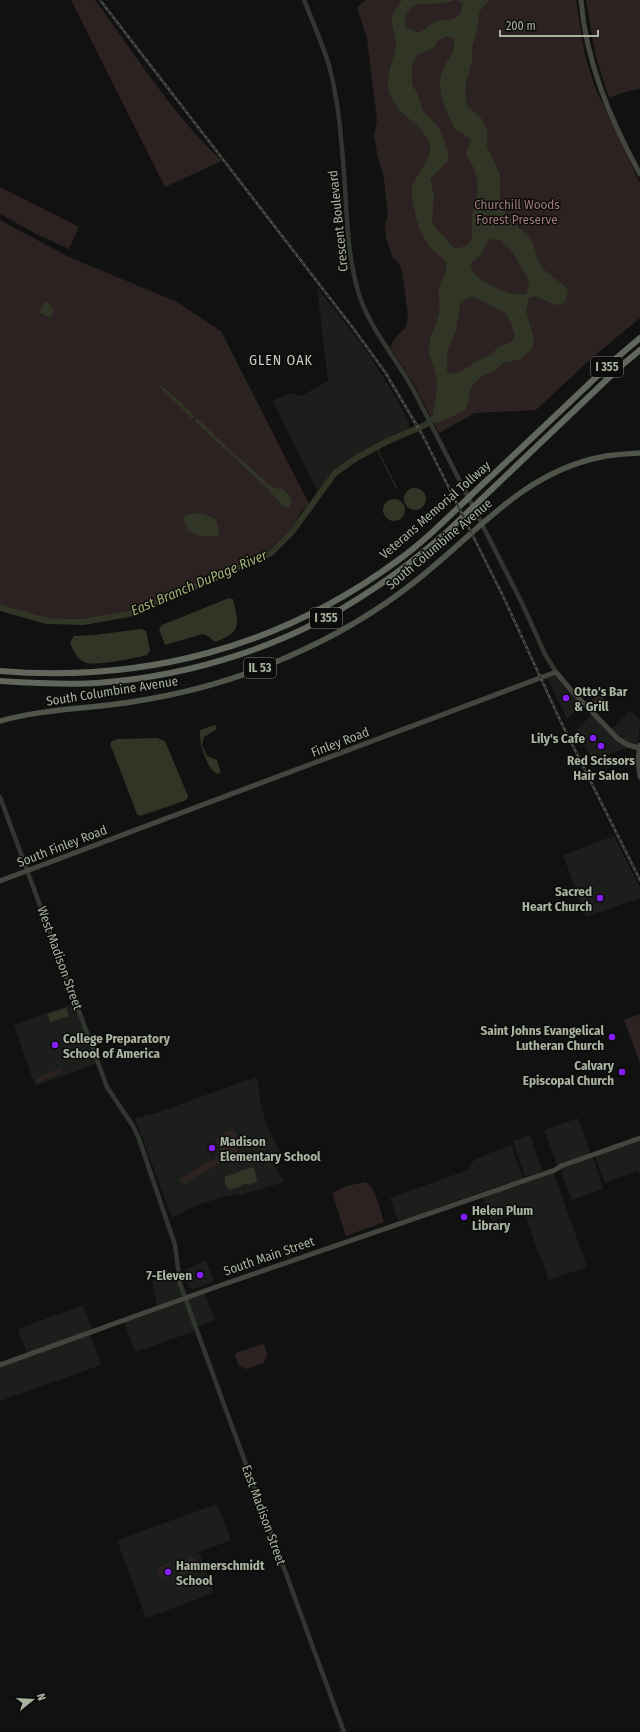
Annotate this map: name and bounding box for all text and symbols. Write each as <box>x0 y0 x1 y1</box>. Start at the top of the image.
scale bar <box>500 12 598 38</box>
text: 200 m <box>506 19 536 33</box>
street label: Crescent Boulevard <box>325 169 351 273</box>
park label: Churchill Woods Forest Preserve <box>474 197 560 227</box>
district label: GLEN OAK <box>249 352 313 369</box>
road number: I 355 <box>591 357 623 377</box>
street label: Veterans Memorial Tollway <box>377 458 493 562</box>
street label: South Columbine Avenue <box>383 495 495 593</box>
water label: East Branch DuPage River <box>128 546 271 619</box>
road number: I 355 <box>310 608 342 628</box>
road number: IL 53 <box>244 658 276 678</box>
street label: South Columbine Avenue <box>45 673 179 709</box>
place label: Otto's Bar & Grill <box>574 684 628 714</box>
marker: Otto's Bar & Grill <box>561 693 571 703</box>
street label: Finley Road <box>309 724 371 760</box>
place label: Lily's Cafe <box>531 731 585 746</box>
marker: Lily's Cafe <box>588 733 598 743</box>
marker: Red Scissors Hair Salon <box>596 741 606 751</box>
place label: Red Scissors Hair Salon <box>567 753 635 783</box>
street label: South Finley Road <box>15 822 109 870</box>
place label: Sacred Heart Church <box>522 884 592 914</box>
marker: Sacred Heart Church <box>595 893 605 903</box>
street label: West Madison Street <box>34 904 86 1012</box>
place label: Saint Johns Evangelical Lutheran Church <box>480 1023 604 1053</box>
place label: College Preparatory School of America <box>63 1031 171 1061</box>
marker: Saint Johns Evangelical Lutheran Church <box>607 1032 617 1042</box>
marker: College Preparatory School of America <box>50 1040 60 1050</box>
place label: Calvary Episcopal Church <box>523 1058 615 1088</box>
marker: Calvary Episcopal Church <box>617 1067 627 1077</box>
place label: Madison Elementary School <box>220 1134 321 1164</box>
marker: Madison Elementary School <box>207 1143 217 1153</box>
place label: Helen Plum Library <box>472 1203 533 1233</box>
marker: Helen Plum Library <box>459 1212 469 1222</box>
street label: South Main Street <box>222 1233 317 1279</box>
place label: 7-Eleven <box>146 1268 192 1283</box>
marker: 7-Eleven <box>195 1270 205 1280</box>
street label: East Madison Street <box>239 1463 289 1568</box>
place label: Hammerschmidt School <box>176 1558 265 1588</box>
marker: Hammerschmidt School <box>163 1567 173 1577</box>
north arrow <box>12 1680 52 1720</box>
text: N <box>34 1692 48 1702</box>

